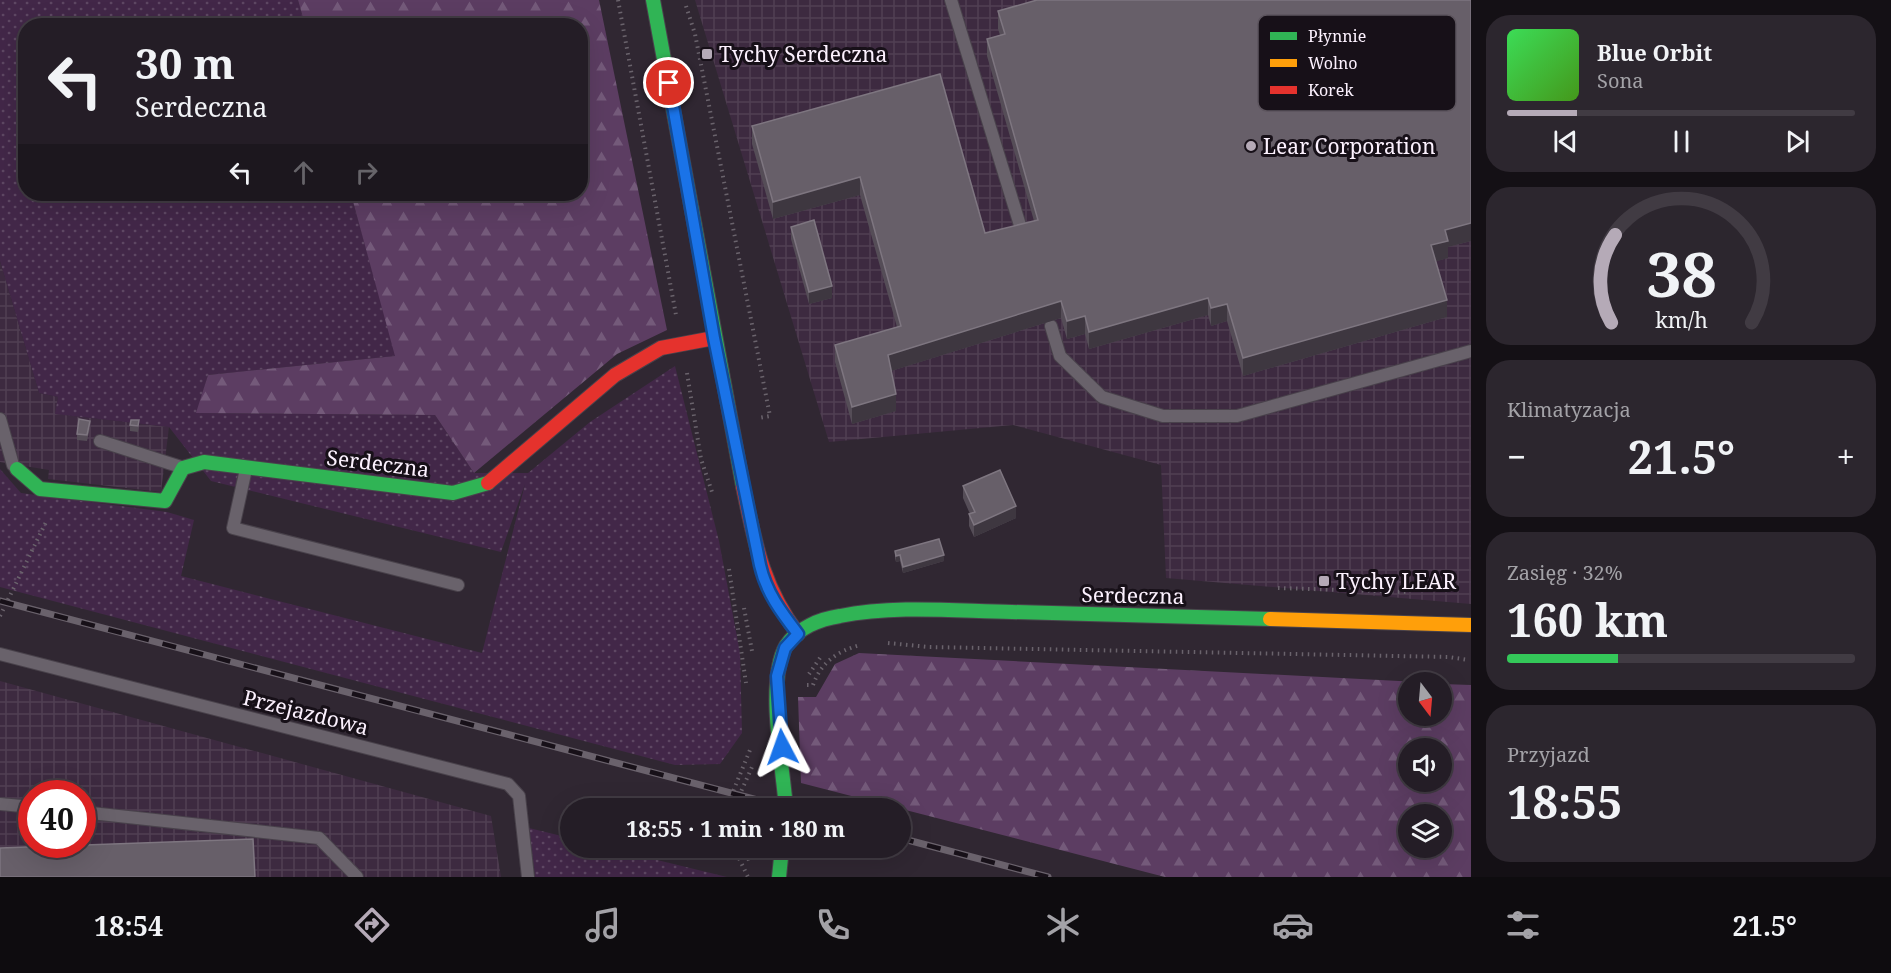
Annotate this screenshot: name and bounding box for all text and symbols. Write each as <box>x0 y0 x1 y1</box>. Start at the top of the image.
legend <box>1258 15 1456 111</box>
text: Płynnie <box>1308 25 1366 47</box>
text: 30 m <box>135 34 235 91</box>
text: Blue Orbit <box>1597 37 1712 67</box>
place label: Tychy Serdeczna <box>719 40 887 68</box>
icon: left <box>36 42 114 120</box>
marker: Tychy Serdeczna <box>700 47 714 61</box>
text: Wolno <box>1308 52 1358 74</box>
pin <box>643 57 694 108</box>
icon: arrive <box>652 66 685 99</box>
text: Sona <box>1597 67 1644 94</box>
text: Korek <box>1308 79 1354 101</box>
text: Serdeczna <box>135 88 268 125</box>
icon: previous <box>1549 125 1582 158</box>
icon: pause <box>1665 125 1698 158</box>
icon: next <box>1781 125 1814 158</box>
place label: Lear Corporation <box>1263 132 1435 160</box>
marker: Lear Corporation <box>1244 139 1258 153</box>
icon: left <box>224 156 257 189</box>
icon: ahead <box>287 156 320 189</box>
icon: right <box>350 156 383 189</box>
text: 38 <box>1646 230 1716 315</box>
text: km/h <box>1655 306 1708 335</box>
text: Klimatyzacja <box>1507 396 1631 423</box>
text: 21.5° <box>1628 426 1735 487</box>
text: − <box>1507 434 1526 479</box>
text: + <box>1837 434 1855 479</box>
street label: Serdeczna <box>325 443 431 483</box>
text: Zasięg · 32% <box>1507 559 1623 586</box>
place label: Tychy LEAR <box>1336 567 1456 595</box>
marker: Tychy LEAR <box>1317 574 1331 588</box>
street label: Serdeczna <box>1081 580 1185 610</box>
text: 160 km <box>1507 589 1668 650</box>
north arrow <box>1398 672 1452 726</box>
map controls <box>1398 672 1452 858</box>
street label: Przejazdowa <box>240 683 372 741</box>
position arrow <box>750 715 814 779</box>
button: sound <box>1398 738 1452 792</box>
text: Przyjazd <box>1507 741 1590 768</box>
text: 18:55 <box>1507 771 1622 832</box>
speed limit sign: 40 <box>18 780 96 858</box>
button: layers <box>1398 804 1452 858</box>
text: 18:55 · 1 min · 180 m <box>626 813 845 843</box>
icon: directions <box>351 904 393 946</box>
icon: music <box>582 904 624 946</box>
icon: phone <box>812 904 854 946</box>
icon: climate <box>1042 904 1084 946</box>
icon: car <box>1272 904 1314 946</box>
icon: filters <box>1502 904 1544 946</box>
text: 18:54 <box>94 907 163 944</box>
text: 21.5° <box>1732 907 1797 944</box>

